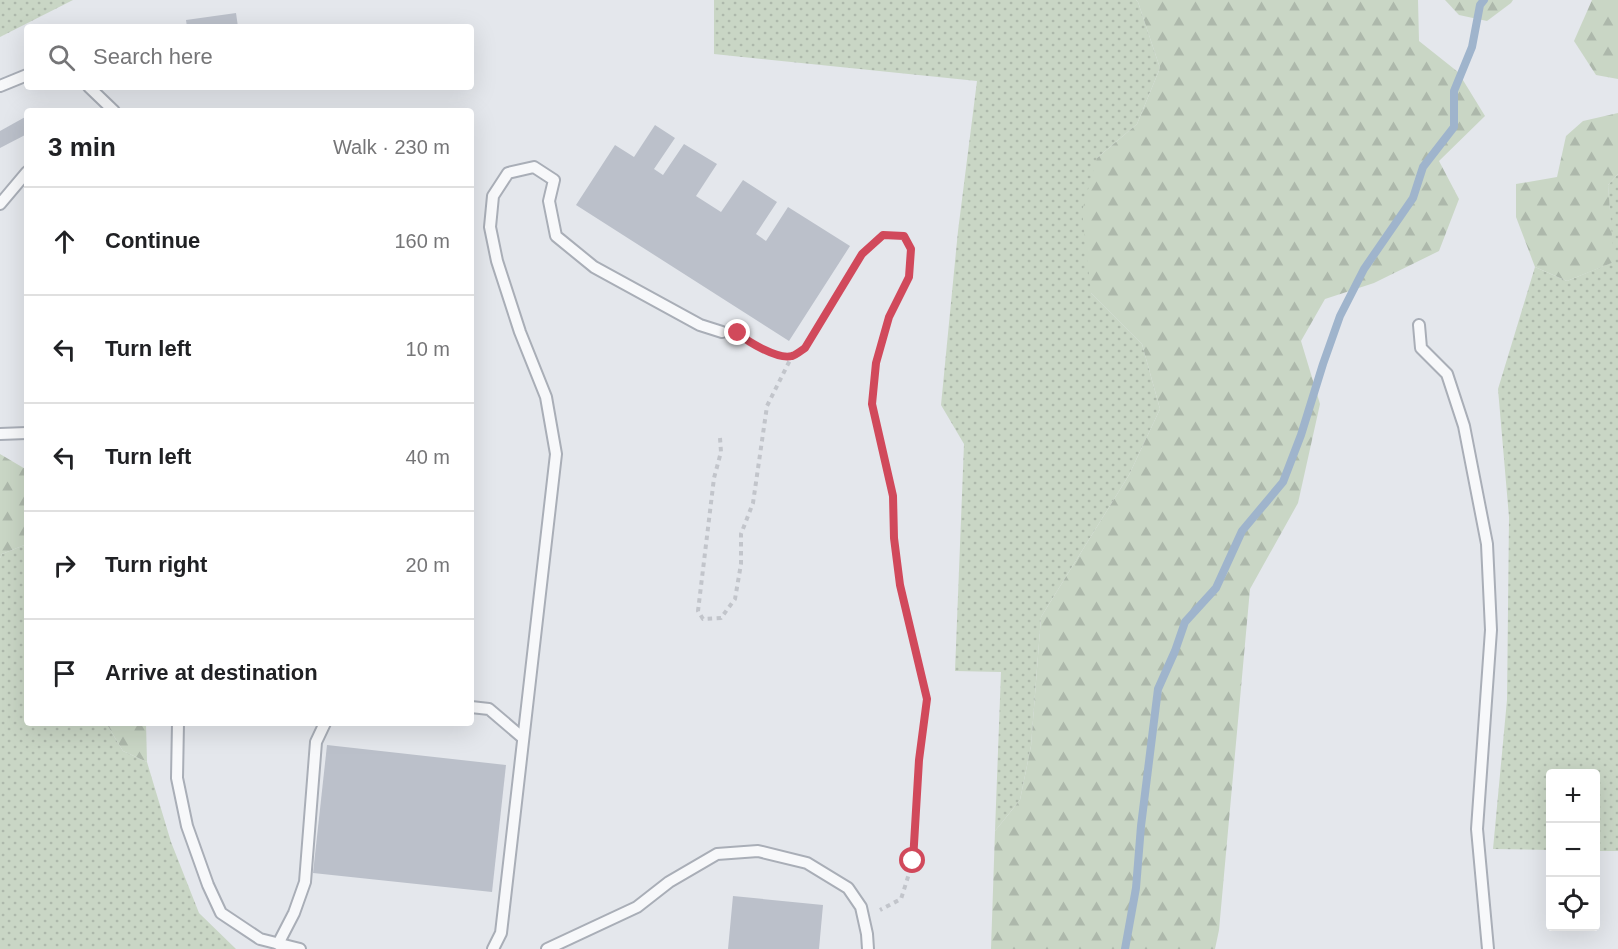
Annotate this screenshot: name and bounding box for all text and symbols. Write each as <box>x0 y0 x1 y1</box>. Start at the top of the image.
search box <box>24 24 474 90</box>
icon: search <box>45 41 78 74</box>
text: Search here <box>93 44 213 69</box>
text: 3 min <box>48 132 116 162</box>
text: Walk · 230 m <box>333 136 450 158</box>
icon: ahead <box>48 225 81 258</box>
text: Continue <box>105 228 200 253</box>
text: 160 m <box>394 230 450 252</box>
route end <box>724 319 750 345</box>
icon: left <box>48 333 81 366</box>
text: Turn left <box>105 336 191 361</box>
text: 10 m <box>406 338 450 360</box>
icon: left <box>48 441 81 474</box>
text: Turn left <box>105 444 191 469</box>
text: 40 m <box>406 446 450 468</box>
icon: right <box>48 549 81 582</box>
text: Turn right <box>105 552 207 577</box>
text: 20 m <box>406 554 450 576</box>
icon: arrive <box>48 657 81 690</box>
text: Arrive at destination <box>105 660 318 685</box>
map controls <box>1546 769 1600 931</box>
button: + <box>1546 769 1600 823</box>
button: − <box>1546 823 1600 877</box>
route start <box>899 847 925 873</box>
button: locate <box>1546 877 1600 931</box>

